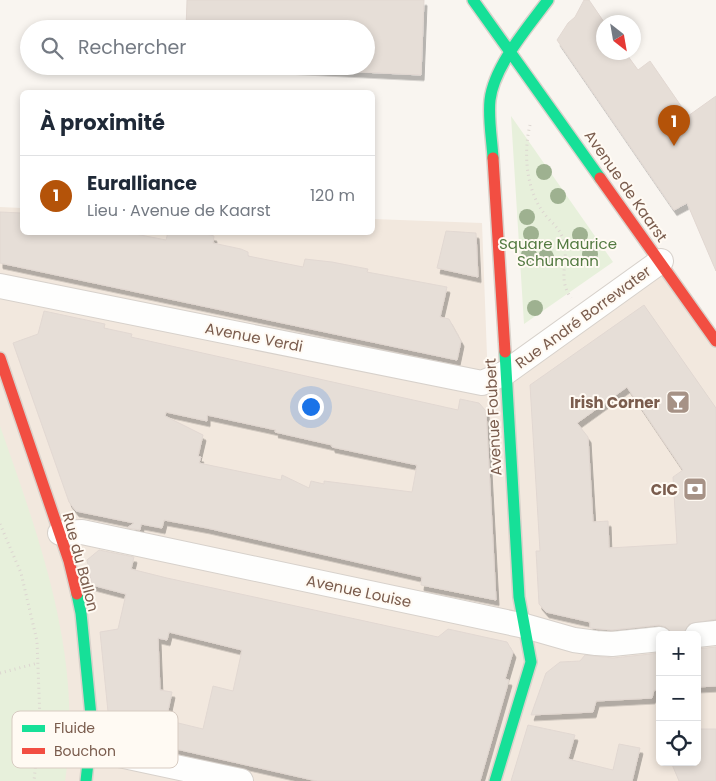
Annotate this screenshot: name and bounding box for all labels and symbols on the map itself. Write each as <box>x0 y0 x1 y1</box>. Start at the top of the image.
north arrow <box>596 15 641 60</box>
pin: 1 <box>658 105 690 146</box>
street label: Avenue de Kaarst <box>580 126 672 246</box>
park label: Square Maurice Schumann <box>499 233 617 271</box>
street label: Rue André Borrewater <box>511 260 655 373</box>
street label: Avenue Verdi <box>203 317 305 357</box>
street label: Avenue Foubert <box>479 358 507 476</box>
bar icon: Irish Corner <box>665 389 691 415</box>
place label: Irish Corner <box>570 392 661 413</box>
your location <box>298 394 324 420</box>
bank icon: CIC <box>682 476 708 502</box>
place label: CIC <box>651 479 678 500</box>
street label: Rue du Ballon <box>58 510 104 614</box>
street label: Avenue Louise <box>305 570 413 612</box>
legend <box>12 711 178 768</box>
text: Fluide <box>54 718 95 738</box>
text: Bouchon <box>54 741 116 761</box>

